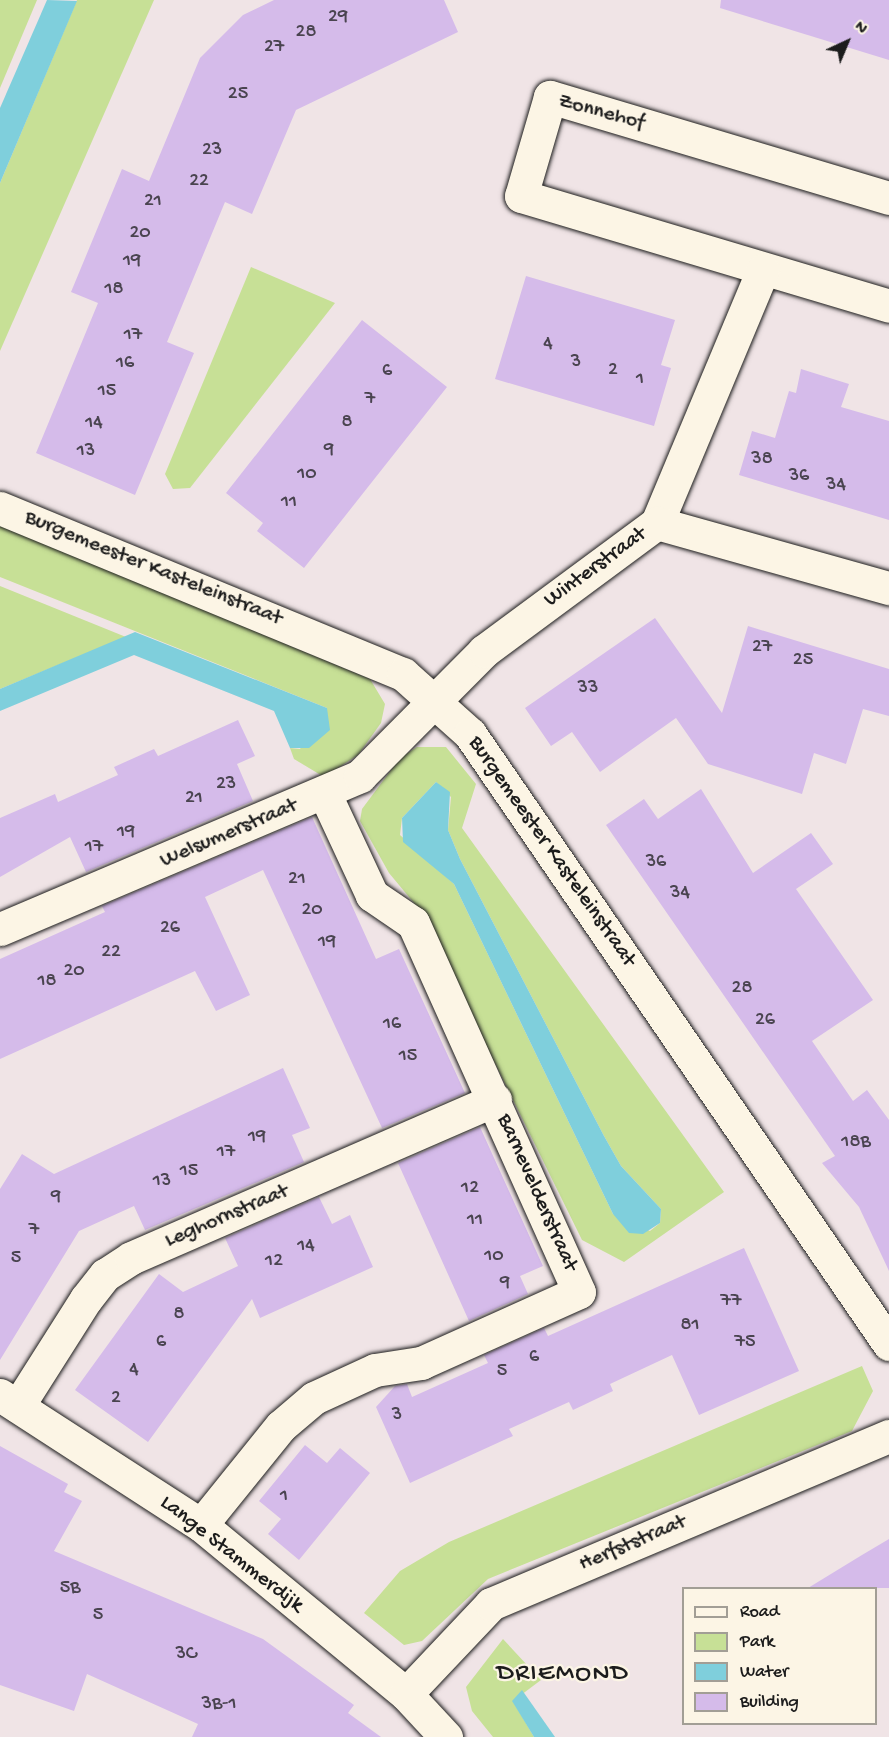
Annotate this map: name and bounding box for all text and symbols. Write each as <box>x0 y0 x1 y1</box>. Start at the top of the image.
house number: 29 <box>328 5 348 29</box>
north arrow <box>817 12 877 72</box>
text: N <box>849 18 870 39</box>
house number: 28 <box>296 20 316 44</box>
house number: 27 <box>264 35 284 59</box>
house number: 25 <box>228 82 248 106</box>
street label: Zonnehof <box>555 89 647 137</box>
house number: 23 <box>202 138 222 162</box>
house number: 22 <box>189 169 209 193</box>
house number: 21 <box>144 189 162 213</box>
house number: 20 <box>129 221 151 245</box>
house number: 19 <box>123 249 141 273</box>
house number: 18 <box>104 277 124 301</box>
house number: 17 <box>124 323 142 347</box>
house number: 4 <box>543 332 553 356</box>
house number: 3 <box>571 350 581 374</box>
house number: 16 <box>116 351 134 375</box>
house number: 2 <box>608 358 618 382</box>
house number: 6 <box>382 359 392 383</box>
house number: 1 <box>636 367 644 391</box>
house number: 15 <box>98 379 116 403</box>
house number: 7 <box>365 387 375 411</box>
house number: 8 <box>342 410 352 434</box>
house number: 14 <box>85 411 103 435</box>
house number: 9 <box>324 438 334 462</box>
house number: 13 <box>77 439 95 463</box>
house number: 38 <box>751 447 773 471</box>
house number: 10 <box>297 462 317 486</box>
house number: 36 <box>789 464 809 488</box>
house number: 34 <box>826 473 846 497</box>
house number: 11 <box>281 490 297 514</box>
street label: Burgemeester Kasteleinstraat <box>20 505 286 633</box>
street label: Winterstraat <box>540 522 652 614</box>
house number: 27 <box>752 635 772 659</box>
house number: 25 <box>793 648 813 672</box>
house number: 33 <box>578 676 598 700</box>
street label: Burgemeester Kasteleinstraat <box>461 732 641 972</box>
house number: 23 <box>216 772 236 796</box>
house number: 21 <box>185 786 203 810</box>
street label: Welsumerstraat <box>156 793 302 875</box>
house number: 19 <box>117 820 135 844</box>
house number: 17 <box>85 835 103 859</box>
house number: 36 <box>646 850 666 874</box>
house number: 21 <box>288 867 306 891</box>
house number: 34 <box>670 881 690 905</box>
house number: 20 <box>301 898 323 922</box>
house number: 26 <box>160 916 180 940</box>
house number: 19 <box>318 930 336 954</box>
house number: 22 <box>101 940 121 964</box>
house number: 20 <box>63 959 85 983</box>
house number: 18 <box>37 969 57 993</box>
house number: 28 <box>732 976 752 1000</box>
house number: 26 <box>755 1008 775 1032</box>
house number: 16 <box>383 1012 401 1036</box>
house number: 15 <box>399 1044 417 1068</box>
street label: Barnevelderstraat <box>490 1110 582 1276</box>
house number: 19 <box>248 1125 266 1149</box>
house number: 18B <box>841 1130 871 1154</box>
house number: 17 <box>217 1140 235 1164</box>
house number: 15 <box>180 1159 198 1183</box>
house number: 13 <box>153 1169 171 1193</box>
house number: 12 <box>461 1176 479 1200</box>
street label: Leghornstraat <box>161 1179 293 1255</box>
house number: 9 <box>51 1185 61 1209</box>
house number: 11 <box>467 1208 483 1232</box>
house number: 7 <box>29 1218 39 1242</box>
house number: 14 <box>297 1234 315 1258</box>
house number: 10 <box>484 1244 504 1268</box>
house number: 5 <box>11 1246 21 1270</box>
house number: 12 <box>265 1249 283 1273</box>
house number: 9 <box>500 1271 510 1295</box>
house number: 77 <box>721 1289 741 1313</box>
house number: 8 <box>174 1302 184 1326</box>
house number: 81 <box>680 1313 700 1337</box>
house number: 6 <box>156 1330 166 1354</box>
house number: 75 <box>735 1330 755 1354</box>
house number: 6 <box>529 1345 539 1369</box>
house number: 4 <box>129 1358 139 1382</box>
house number: 5 <box>497 1359 507 1383</box>
house number: 2 <box>111 1386 121 1410</box>
house number: 3 <box>392 1403 402 1427</box>
house number: 1 <box>280 1484 288 1508</box>
street label: Lange Stammerdijk <box>154 1491 308 1619</box>
street label: Herfststraat <box>575 1510 691 1578</box>
house number: 5B <box>60 1576 80 1600</box>
legend <box>682 1587 877 1725</box>
text: Road <box>740 1602 779 1623</box>
house number: 5 <box>93 1603 103 1627</box>
text: Park <box>740 1632 774 1653</box>
house number: 3C <box>175 1642 197 1666</box>
district label: DRIEMOND <box>497 1659 629 1691</box>
text: Water <box>740 1662 788 1683</box>
house number: 3B-1 <box>202 1692 236 1716</box>
text: Building <box>740 1692 799 1713</box>

